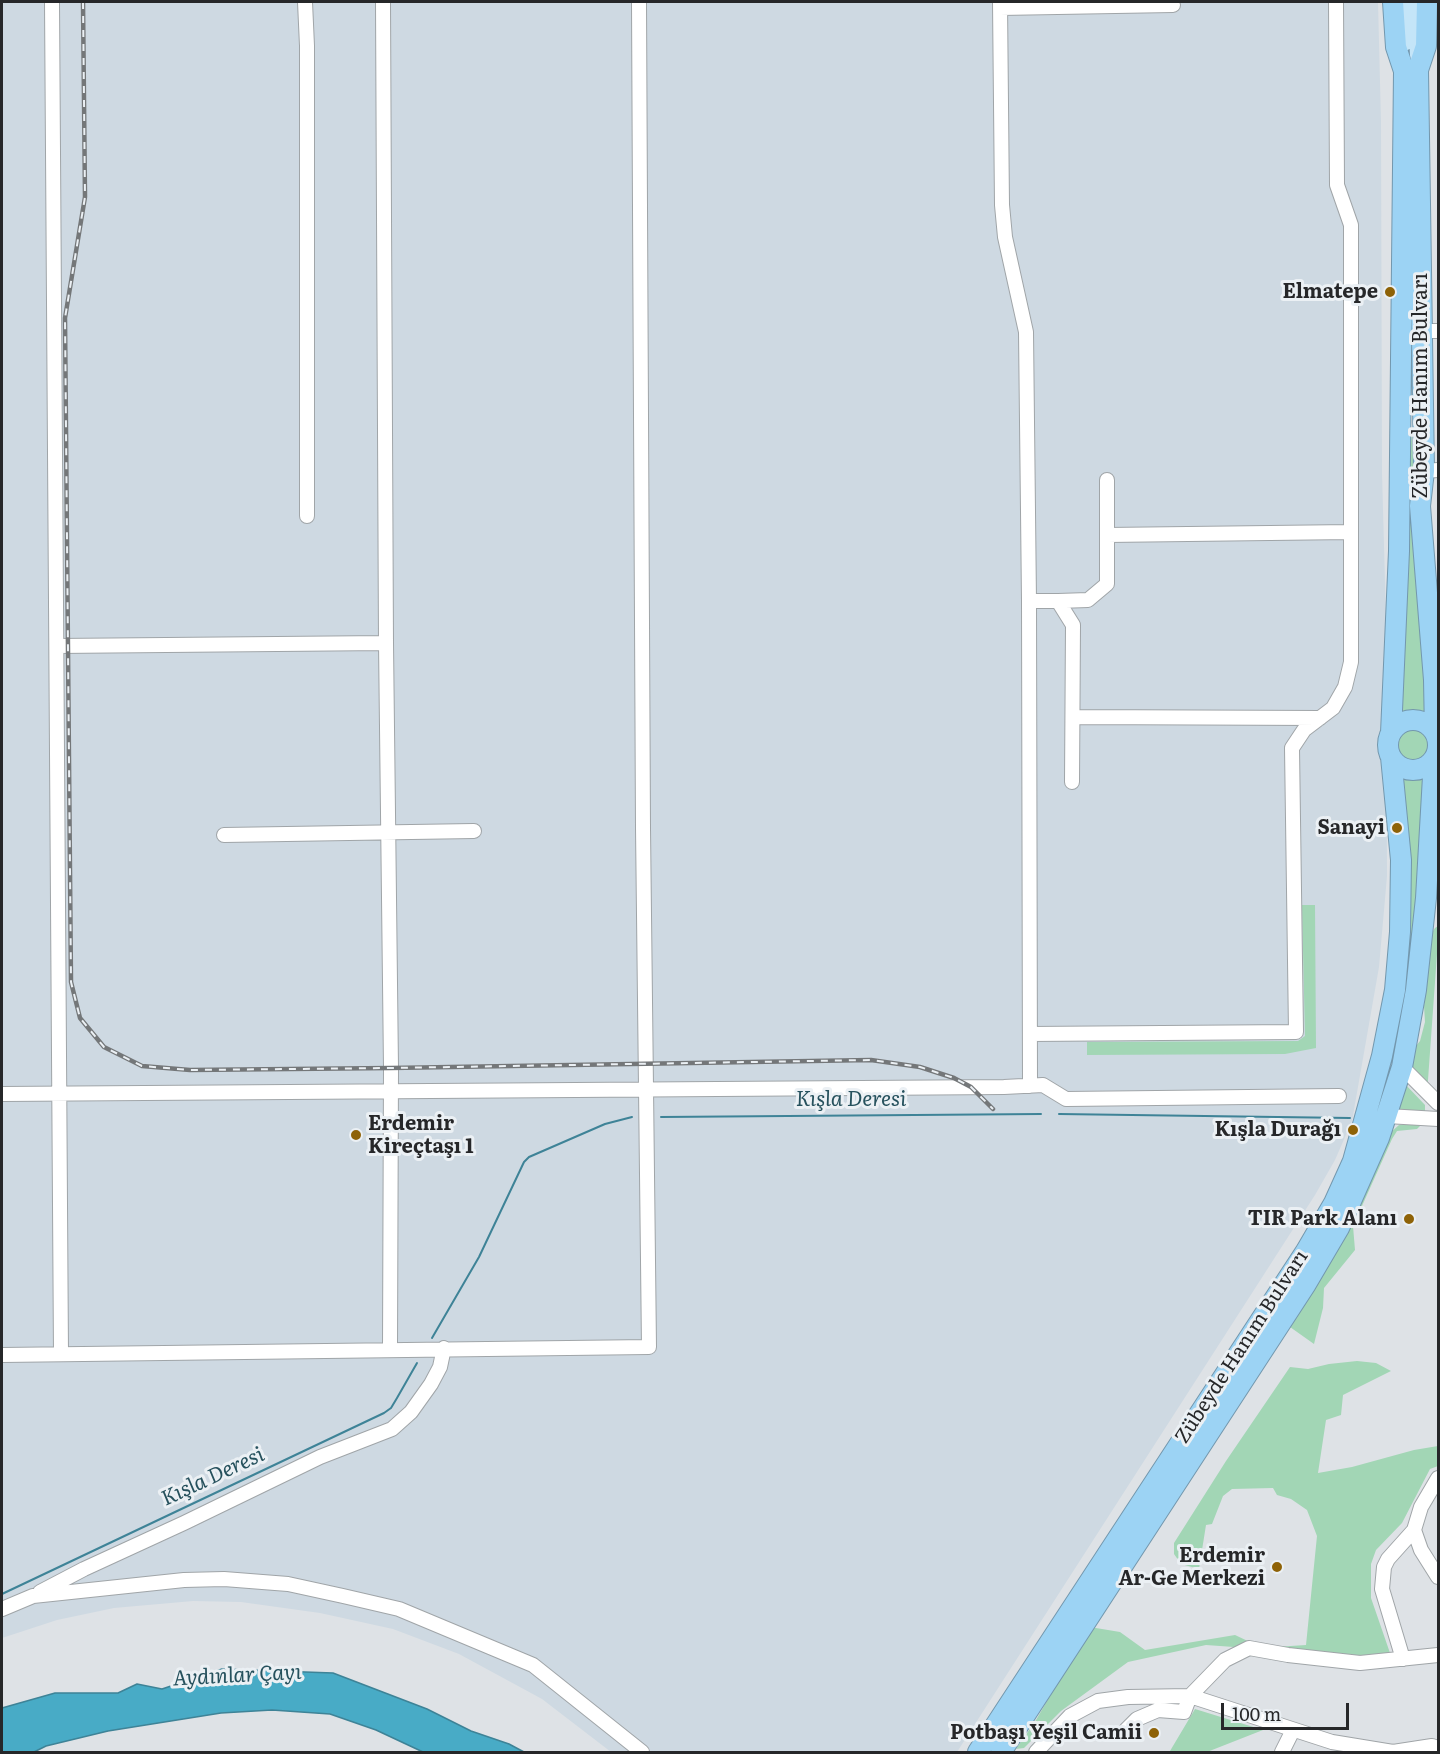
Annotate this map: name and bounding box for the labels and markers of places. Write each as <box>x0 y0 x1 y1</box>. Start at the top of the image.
place label: Elmatepe <box>1282 280 1378 304</box>
marker: Elmatepe <box>1383 285 1397 299</box>
place label: Sanayi <box>1318 816 1385 840</box>
marker: Sanayi <box>1390 821 1404 835</box>
place label: Erdemir Kireçtaşı 1 <box>368 1112 473 1159</box>
place label: Kışla Durağı <box>1214 1118 1341 1142</box>
marker: Kışla Durağı <box>1346 1123 1360 1137</box>
marker: Erdemir Kireçtaşı 1 <box>349 1128 363 1142</box>
place label: TIR Park Alanı <box>1248 1207 1397 1231</box>
marker: TIR Park Alanı <box>1402 1212 1416 1226</box>
place label: Erdemir Ar-Ge Merkezi <box>1118 1544 1265 1591</box>
marker: Erdemir Ar-Ge Merkezi <box>1270 1560 1284 1574</box>
place label: Potbaşı Yeşil Camii <box>950 1721 1142 1745</box>
marker: Potbaşı Yeşil Camii <box>1147 1726 1161 1740</box>

